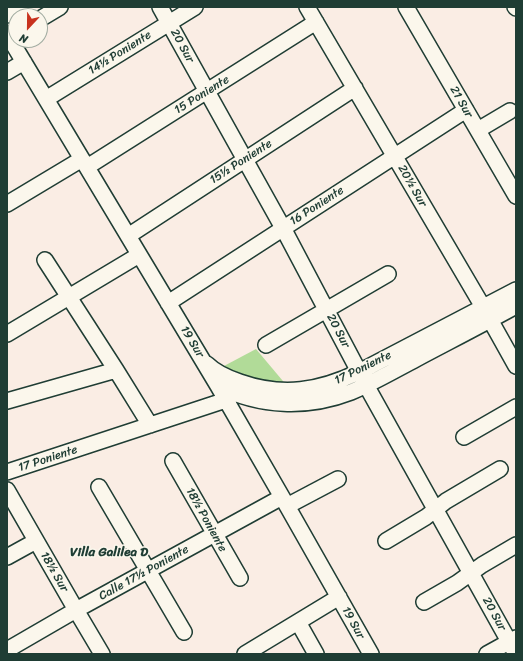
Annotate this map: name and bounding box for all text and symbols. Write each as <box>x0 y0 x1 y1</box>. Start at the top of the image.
north arrow <box>8 8 48 48</box>
street label: 20 Sur <box>167 27 197 65</box>
text: N <box>17 28 31 49</box>
street label: 14½ Poniente <box>86 28 154 78</box>
street label: 15 Poniente <box>172 72 232 118</box>
street label: 21 Sur <box>446 84 476 120</box>
street label: 15½ Poniente <box>207 136 275 188</box>
street label: 20½ Sur <box>394 162 430 210</box>
street label: 16 Poniente <box>287 183 347 229</box>
street label: 20 Sur <box>323 311 353 351</box>
street label: 19 Sur <box>177 323 207 361</box>
street label: 17 Poniente <box>332 348 394 388</box>
street label: 17 Poniente <box>17 443 79 475</box>
street label: 18½ Poniente <box>182 485 230 555</box>
street label: Calle 17½ Poniente <box>96 542 192 604</box>
district label: Villa Galilea D <box>70 545 148 561</box>
street label: 18½ Sur <box>37 549 71 595</box>
street label: 20 Sur <box>479 595 509 633</box>
street label: 19 Sur <box>338 604 368 642</box>

